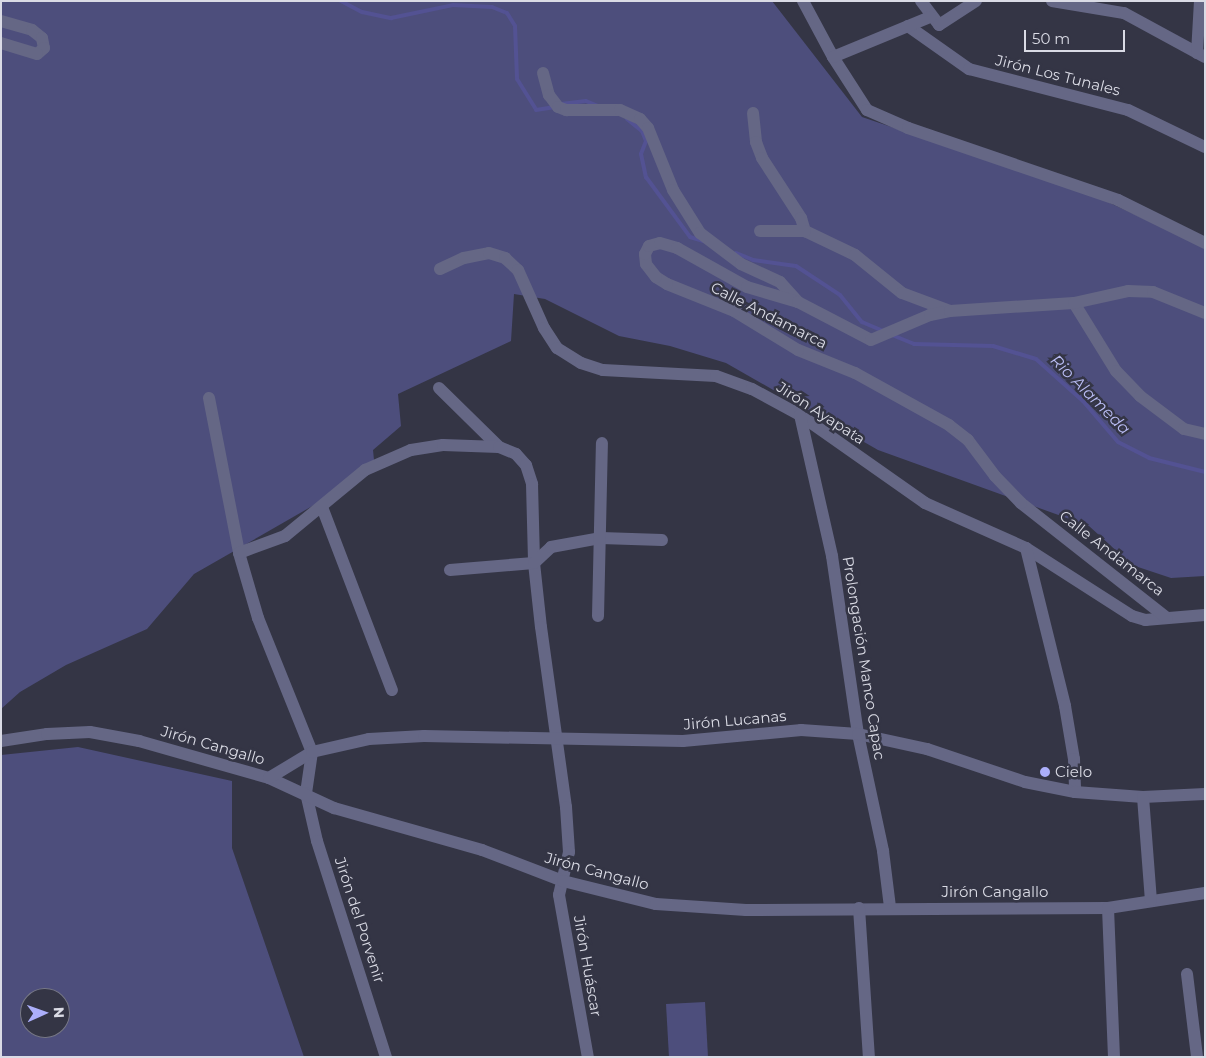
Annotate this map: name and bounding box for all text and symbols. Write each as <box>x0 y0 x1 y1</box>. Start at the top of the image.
scale bar <box>1026 20 1127 52</box>
text: 50 m <box>1032 29 1070 48</box>
street label: Jirón Los Tunales <box>994 51 1122 99</box>
street label: Calle Andamarca <box>708 278 830 352</box>
water label: Rio Alameda <box>1046 351 1134 439</box>
street label: Jirón Ayapata <box>774 378 868 448</box>
street label: Calle Andamarca <box>1056 506 1168 600</box>
street label: Prolongación Manco Capac <box>839 555 889 761</box>
street label: Jirón Lucanas <box>683 707 787 733</box>
street label: Jirón Cangallo <box>159 722 267 768</box>
place label: Cielo <box>1055 763 1092 781</box>
marker: Cielo <box>1039 766 1051 778</box>
street label: Jirón Cangallo <box>543 848 651 894</box>
street label: Jirón del Porvenir <box>331 855 389 985</box>
street label: Jirón Cangallo <box>942 883 1048 901</box>
street label: Jirón Huáscar <box>570 914 606 1018</box>
north arrow <box>20 988 70 1038</box>
text: N <box>50 1007 68 1018</box>

